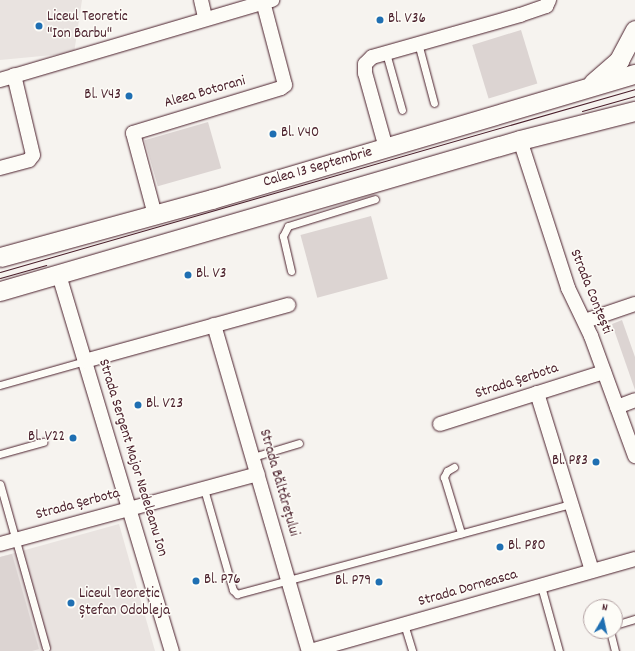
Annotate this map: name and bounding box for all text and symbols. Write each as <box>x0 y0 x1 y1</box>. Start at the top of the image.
place label: Liceul Teoretic "Ion Barbu" <box>47 8 128 43</box>
place label: Bl. V36 <box>388 11 426 29</box>
marker: Bl. V36 <box>375 15 385 25</box>
marker: Liceul Teoretic "Ion Barbu" <box>34 21 44 31</box>
street label: Aleea Botorani <box>162 73 248 113</box>
place label: Bl. V43 <box>84 87 121 105</box>
marker: Bl. V43 <box>124 91 134 101</box>
place label: Bl. V40 <box>281 125 319 143</box>
marker: Bl. V40 <box>268 129 278 139</box>
street label: Calea 13 Septembrie <box>261 144 375 192</box>
street label: Strada Conțești <box>565 247 615 337</box>
place label: Bl. V3 <box>196 266 226 284</box>
marker: Bl. V3 <box>183 270 193 280</box>
street label: Strada Sergent Major Nedeleanu Ion <box>93 357 171 559</box>
street label: Strada Șerbota <box>473 360 561 404</box>
place label: Bl. V23 <box>146 396 183 414</box>
marker: Bl. V23 <box>133 400 143 410</box>
street label: Strada Băltărețului <box>254 427 302 539</box>
place label: Bl. V22 <box>28 429 65 447</box>
marker: Bl. V22 <box>68 433 78 443</box>
place label: Bl. P83 <box>552 453 588 471</box>
marker: Bl. P83 <box>591 457 601 467</box>
street label: Strada Șerbota <box>34 485 122 525</box>
place label: Bl. P80 <box>508 538 546 556</box>
marker: Bl. P80 <box>495 542 505 552</box>
street label: Strada Dorneasca <box>416 566 520 612</box>
place label: Bl. P76 <box>204 572 241 590</box>
place label: Bl. P79 <box>335 573 371 591</box>
marker: Bl. P76 <box>191 576 201 586</box>
marker: Bl. P79 <box>374 577 384 587</box>
place label: Liceul Teoretic Ștefan Odobleja <box>79 585 170 620</box>
marker: Liceul Teoretic Ștefan Odobleja <box>66 598 76 608</box>
north arrow <box>583 599 623 639</box>
text: N <box>601 600 609 616</box>

